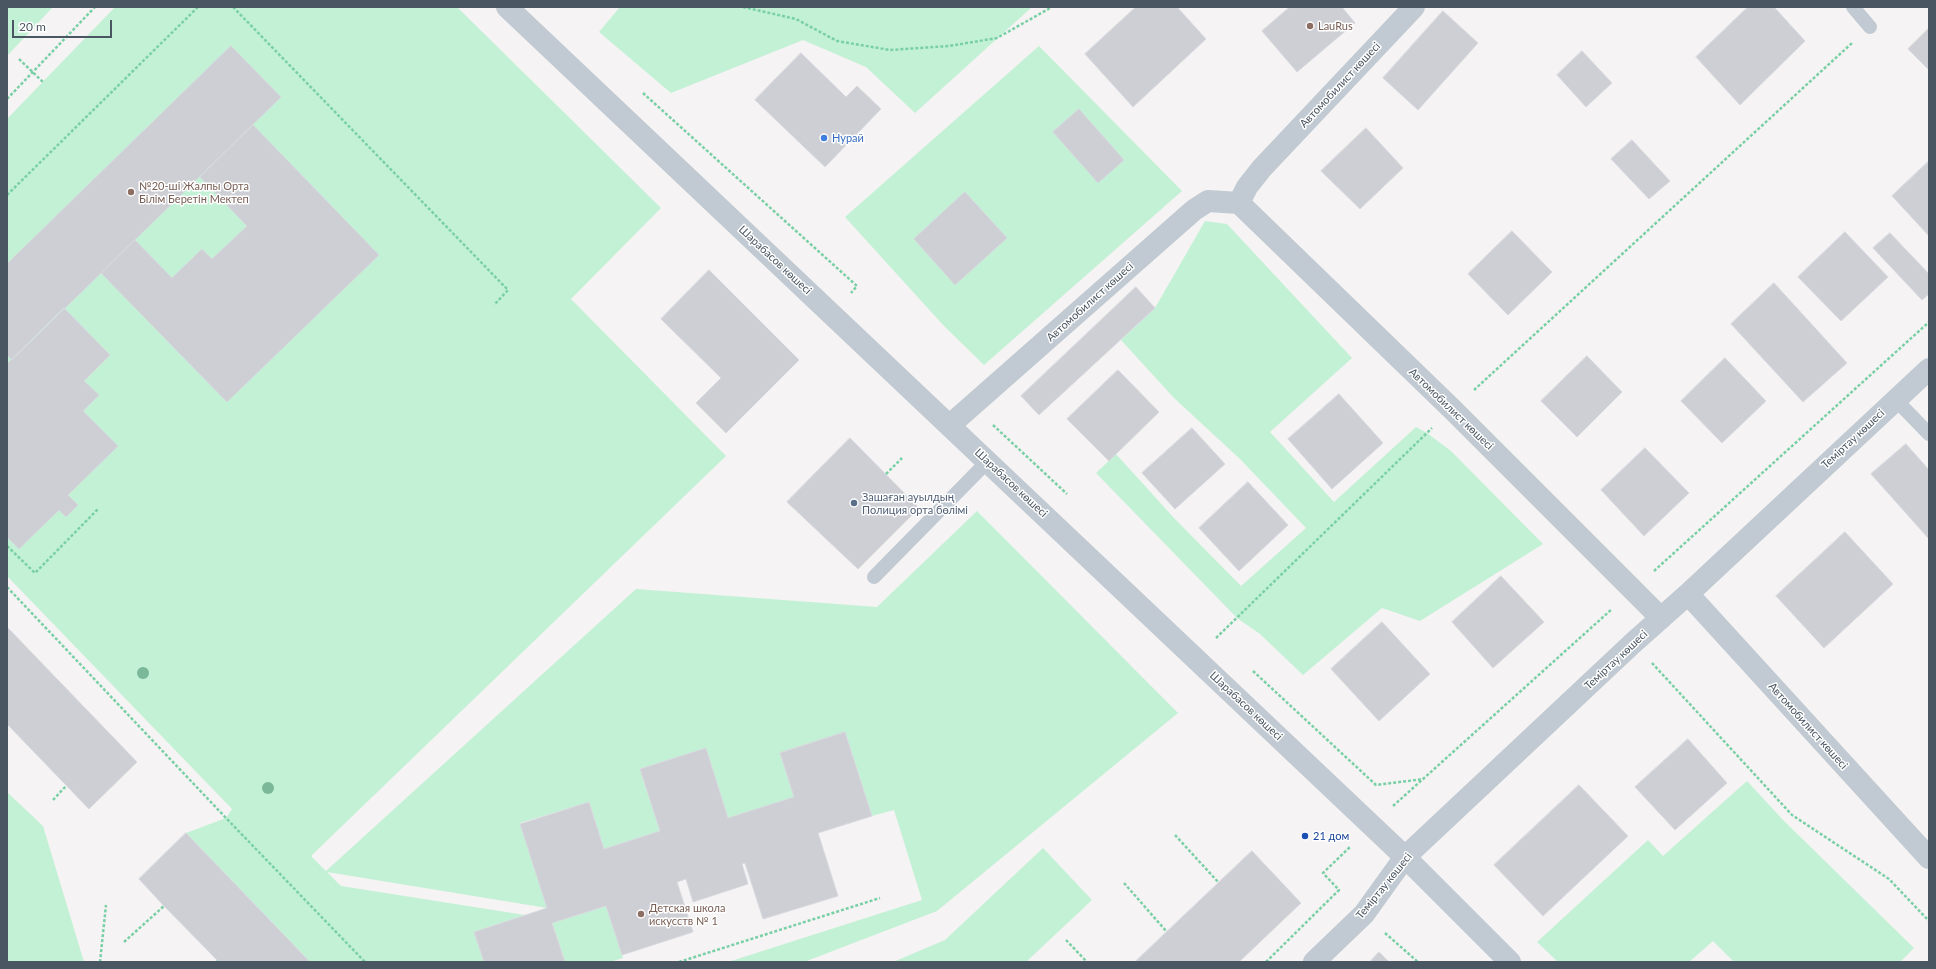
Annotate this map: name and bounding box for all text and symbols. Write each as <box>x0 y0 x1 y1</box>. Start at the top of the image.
scale bar <box>14 12 114 38</box>
text: 20 m <box>19 19 46 34</box>
place label: LauRus <box>1318 19 1353 33</box>
marker: LauRus <box>1305 21 1315 31</box>
street label: Автомобилист көшесі <box>1297 40 1383 130</box>
place label: Нурай <box>832 131 864 145</box>
marker: Нурай <box>819 133 829 143</box>
place label: №20-ші Жалпы Орта Білім Беретін Мектеп <box>139 179 249 205</box>
marker: №20-ші Жалпы Орта Білім Беретін Мектеп <box>126 187 136 197</box>
street label: Шарабасов көшесі <box>736 223 814 297</box>
street label: Автомобилист көшесі <box>1044 260 1136 344</box>
street label: Автомобилист көшесі <box>1406 365 1496 453</box>
street label: Теміртау көшесі <box>1819 407 1887 471</box>
street label: Шарабасов көшесі <box>972 446 1050 520</box>
place label: Зашаған ауылдың Полиция орта бөлімі <box>862 490 968 516</box>
marker: Зашаған ауылдың Полиция орта бөлімі <box>849 498 859 508</box>
street label: Теміртау көшесі <box>1582 628 1650 692</box>
street label: Шарабасов көшесі <box>1207 669 1285 743</box>
street label: Автомобилист көшесі <box>1766 680 1850 772</box>
place label: 21 дом <box>1313 829 1349 843</box>
marker: 21 дом <box>1300 831 1310 841</box>
street label: Теміртау көшесі <box>1353 850 1415 922</box>
place label: Детская школа искусств № 1 <box>649 901 726 927</box>
marker: Детская школа искусств № 1 <box>636 909 646 919</box>

